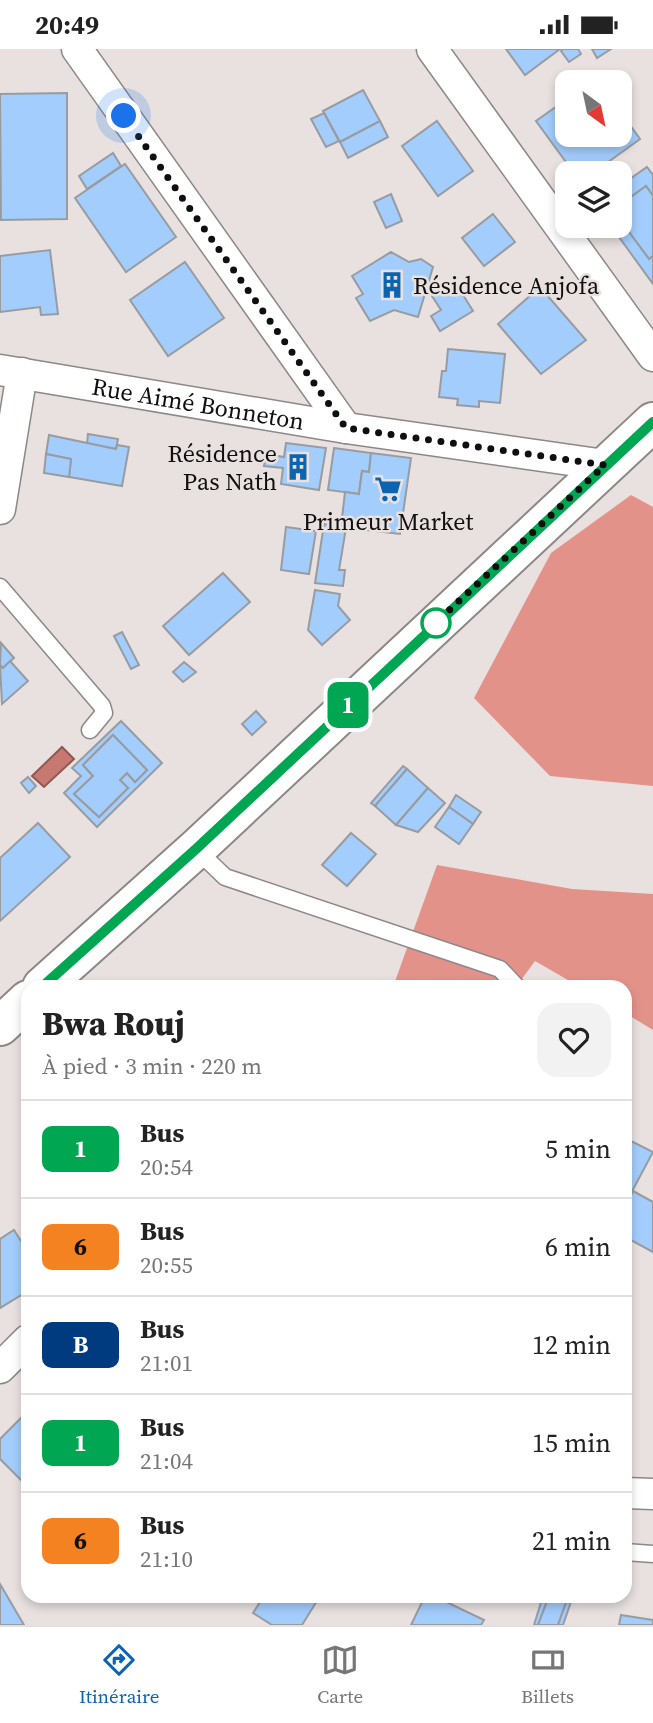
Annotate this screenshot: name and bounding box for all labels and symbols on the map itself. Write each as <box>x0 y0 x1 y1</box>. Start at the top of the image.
north arrow <box>555 70 632 147</box>
your location <box>106 98 141 133</box>
place label: Résidence Anjofa <box>413 269 600 302</box>
building icon: Résidence Anjofa <box>377 270 407 300</box>
street label: Rue Aimé Bonneton <box>90 369 307 437</box>
place label: Résidence Pas Nath <box>167 437 277 498</box>
building icon: Résidence Pas Nath <box>283 452 313 482</box>
supermarket icon: Primeur Market <box>373 474 403 504</box>
place label: Primeur Market <box>303 505 474 538</box>
unlabelled marker <box>421 608 451 638</box>
line badge: 1 <box>325 682 371 728</box>

